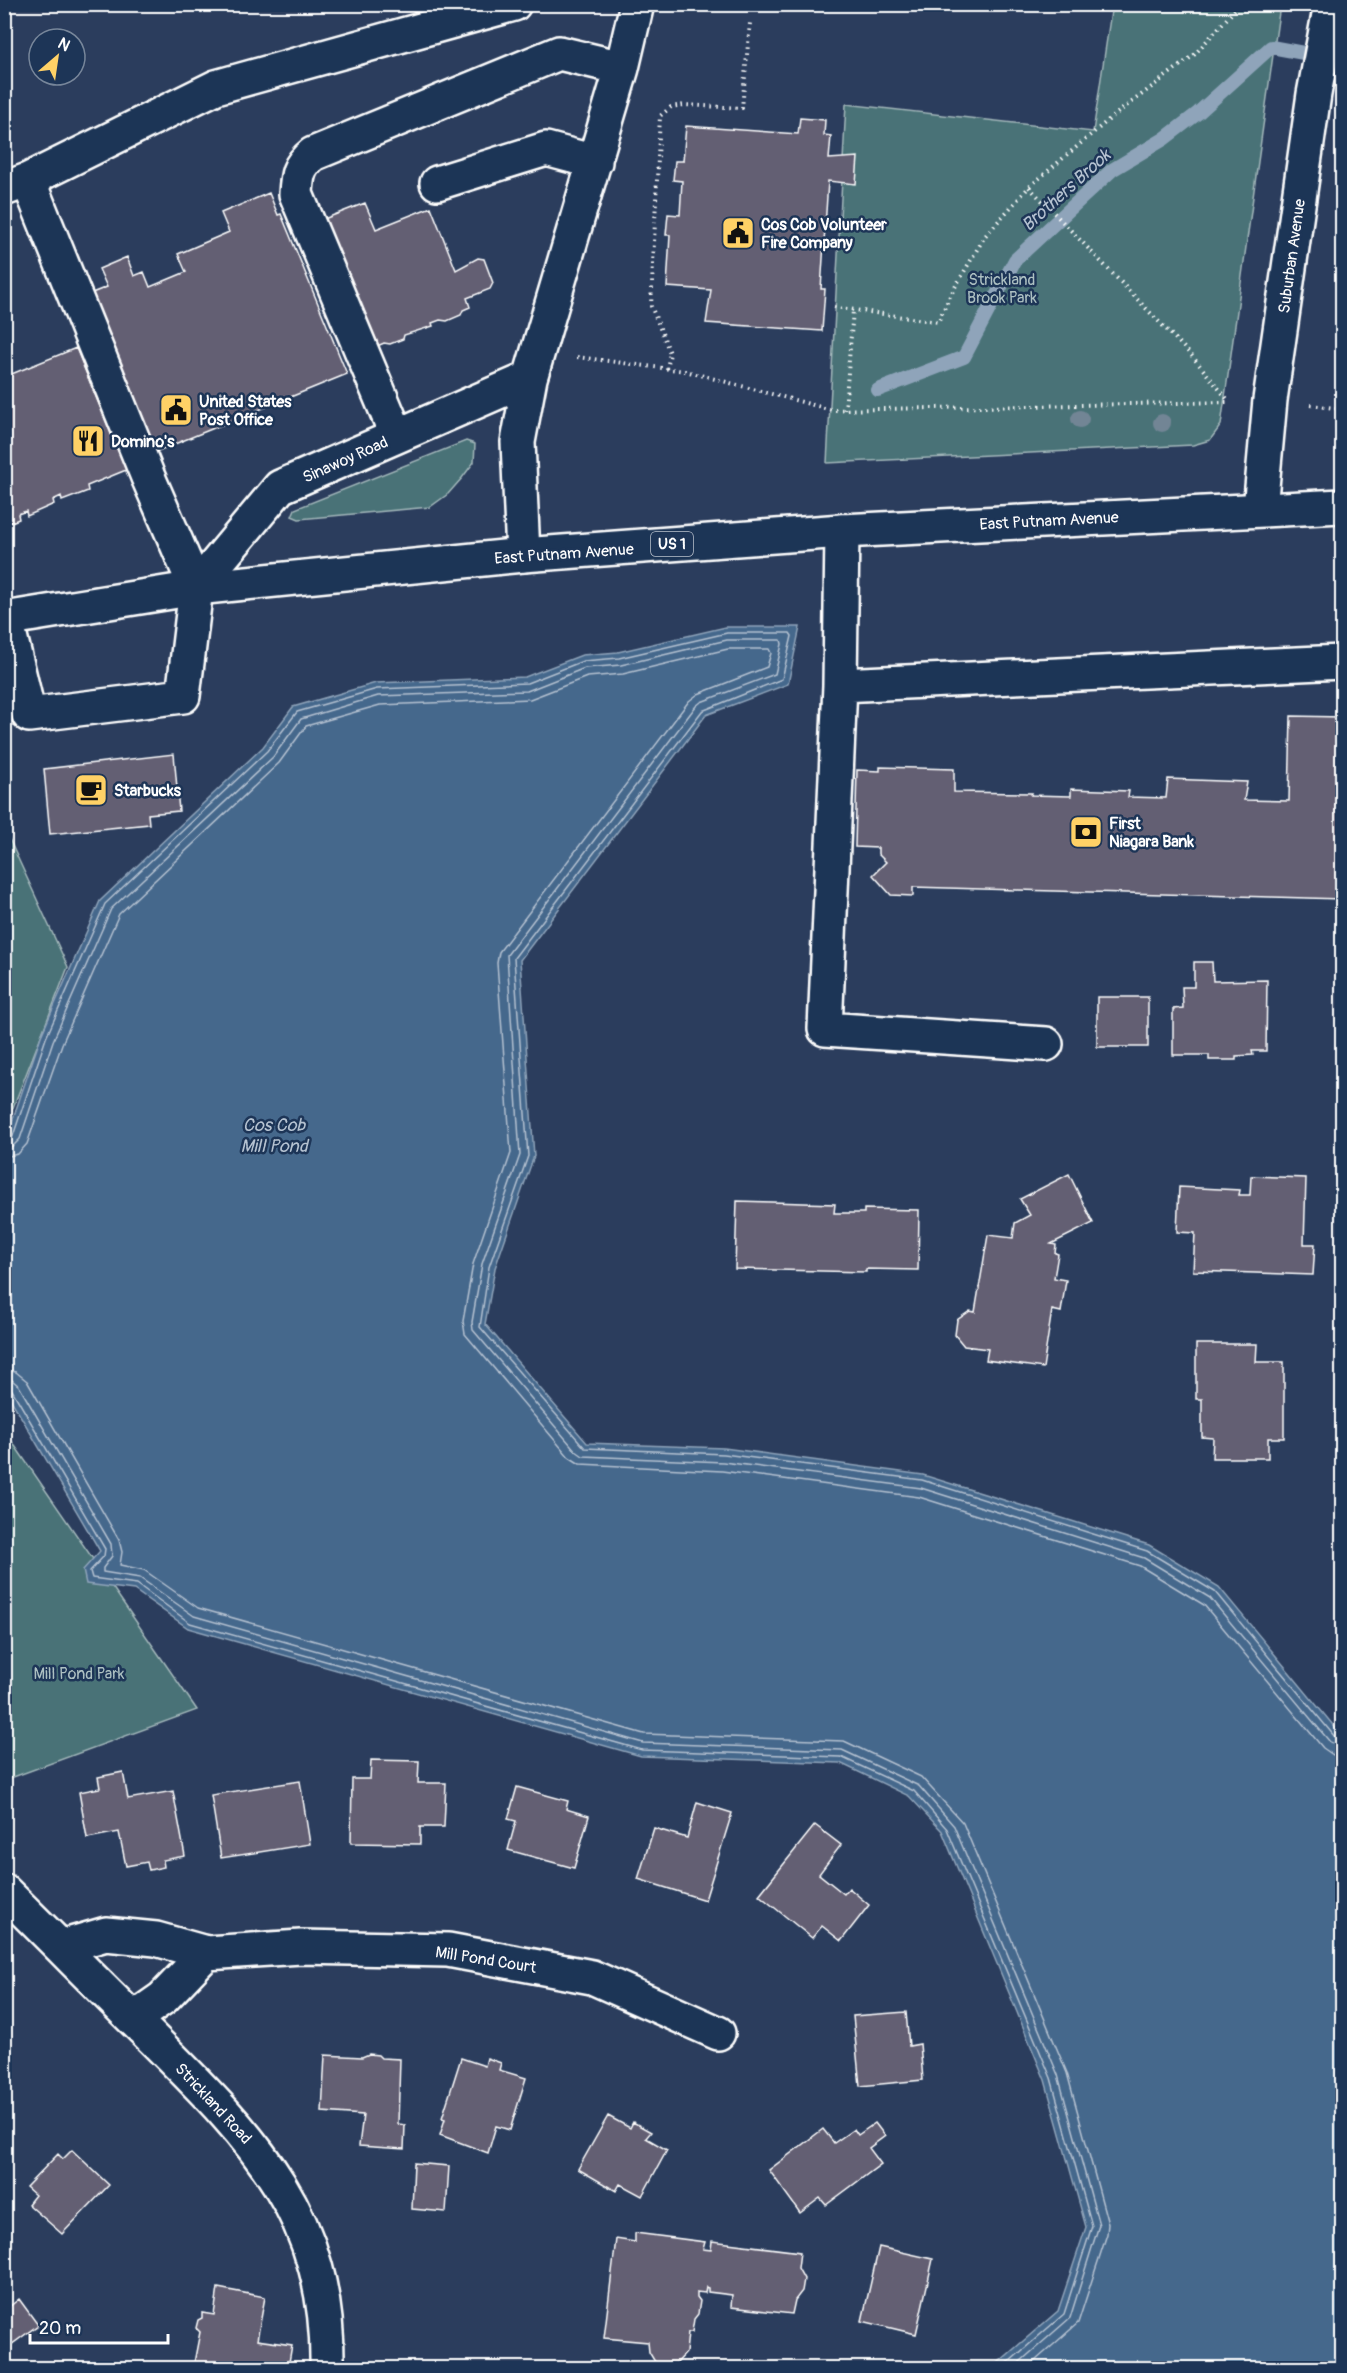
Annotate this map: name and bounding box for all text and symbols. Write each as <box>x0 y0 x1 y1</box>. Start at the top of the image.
north arrow <box>27 27 87 87</box>
text: N <box>54 33 74 56</box>
water label: Brothers Brook <box>1017 143 1117 236</box>
street label: Suburban Avenue <box>1274 197 1310 315</box>
public building icon: Cos Cob Volunteer Fire Company <box>720 215 756 251</box>
place label: Cos Cob Volunteer Fire Company <box>761 215 887 253</box>
park label: Strickland Brook Park <box>967 270 1037 308</box>
public building icon: United States Post Office <box>158 392 194 428</box>
place label: United States Post Office <box>199 392 292 430</box>
restaurant icon: Domino's <box>70 423 106 459</box>
place label: Domino's <box>111 432 175 452</box>
street label: Sinawoy Road <box>300 432 391 488</box>
street label: East Putnam Avenue <box>979 507 1119 535</box>
road number: US 1 <box>651 532 693 556</box>
street label: East Putnam Avenue <box>494 539 634 569</box>
cafe icon: Starbucks <box>73 772 109 808</box>
place label: Starbucks <box>114 781 182 801</box>
bank icon: First Niagara Bank <box>1068 814 1104 850</box>
place label: First Niagara Bank <box>1109 814 1194 852</box>
water label: Cos Cob Mill Pond <box>240 1114 310 1158</box>
park label: Mill Pond Park <box>33 1664 125 1684</box>
street label: Mill Pond Court <box>434 1942 538 1978</box>
street label: Strickland Road <box>171 2059 256 2148</box>
scale bar <box>30 2307 168 2345</box>
text: 20 m <box>39 2317 81 2340</box>

